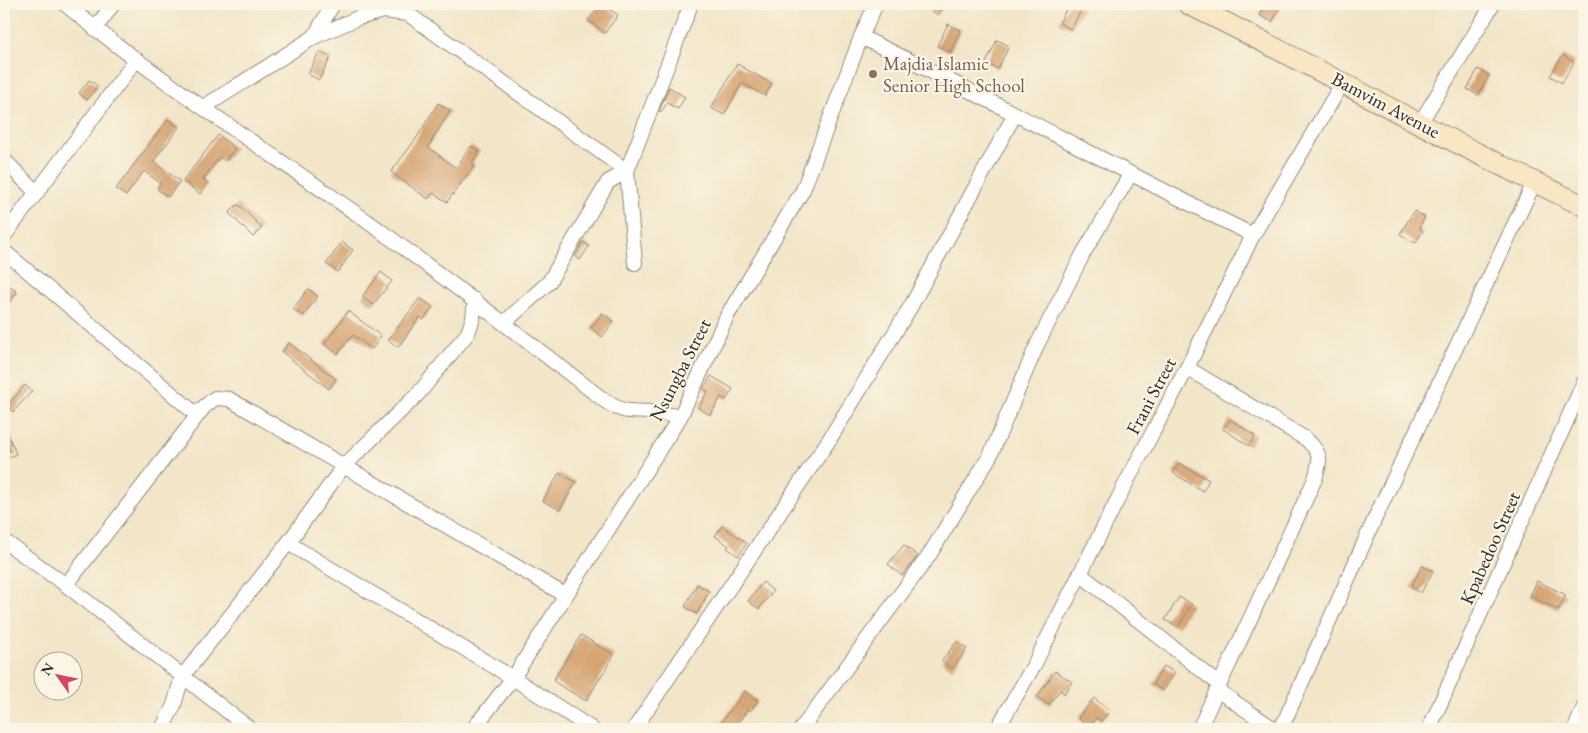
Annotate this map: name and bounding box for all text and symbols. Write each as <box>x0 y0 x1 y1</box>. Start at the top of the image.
place label: Majdia Islamic Senior High School <box>883 51 1025 98</box>
street label: Bamvim Avenue <box>1328 66 1444 144</box>
marker: Majdia Islamic Senior High School <box>867 68 879 80</box>
street label: Nsungba Street <box>643 314 717 426</box>
street label: Frani Street <box>1120 353 1182 439</box>
street label: Kpabedoo Street <box>1454 488 1526 608</box>
north arrow <box>32 650 82 700</box>
text: N <box>36 659 58 679</box>

